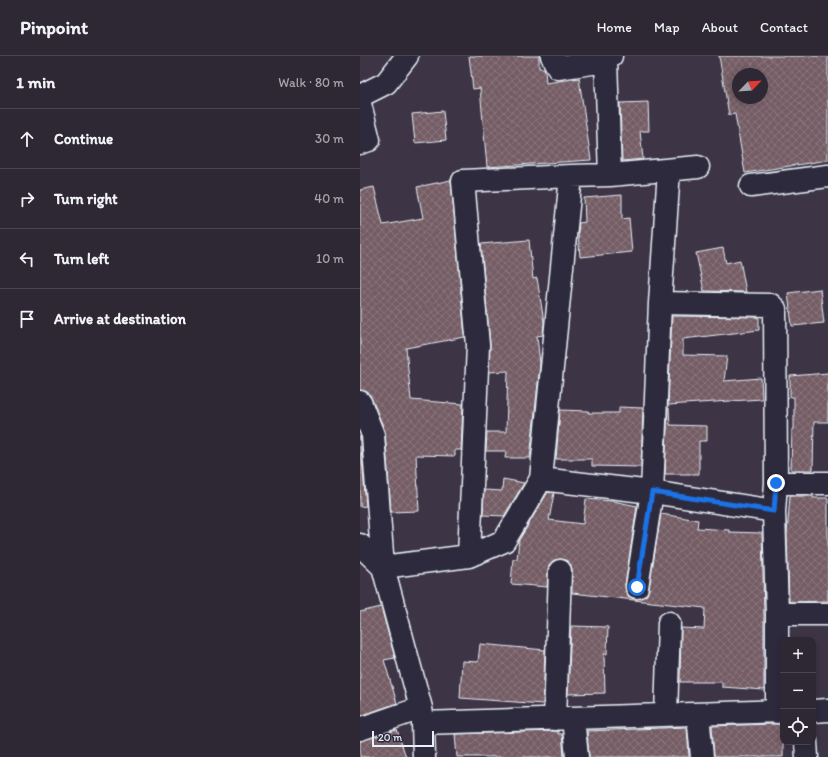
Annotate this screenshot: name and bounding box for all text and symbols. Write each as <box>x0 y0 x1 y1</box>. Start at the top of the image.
text: Pinpoint <box>20 16 88 39</box>
text: Home <box>597 19 632 36</box>
text: Map <box>654 19 680 36</box>
text: About <box>702 19 738 36</box>
text: Contact <box>760 19 808 36</box>
north arrow <box>732 68 768 104</box>
text: 1 min <box>16 72 55 92</box>
text: Walk · 80 m <box>278 75 344 90</box>
icon: ahead <box>16 128 38 150</box>
text: Continue <box>54 130 113 148</box>
text: 30 m <box>315 131 344 146</box>
icon: right <box>16 188 38 210</box>
text: Turn right <box>54 190 118 208</box>
text: 40 m <box>314 191 344 206</box>
icon: left <box>16 248 38 270</box>
text: Turn left <box>54 250 109 268</box>
text: 10 m <box>316 251 344 266</box>
icon: arrive <box>16 308 38 330</box>
text: Arrive at destination <box>54 310 186 328</box>
route end <box>767 474 785 492</box>
route start <box>628 578 646 596</box>
map controls <box>780 637 816 745</box>
button: + <box>780 637 816 673</box>
button: − <box>780 673 816 709</box>
button: locate <box>780 709 816 745</box>
scale bar <box>372 729 434 748</box>
text: 20 m <box>378 731 402 744</box>

